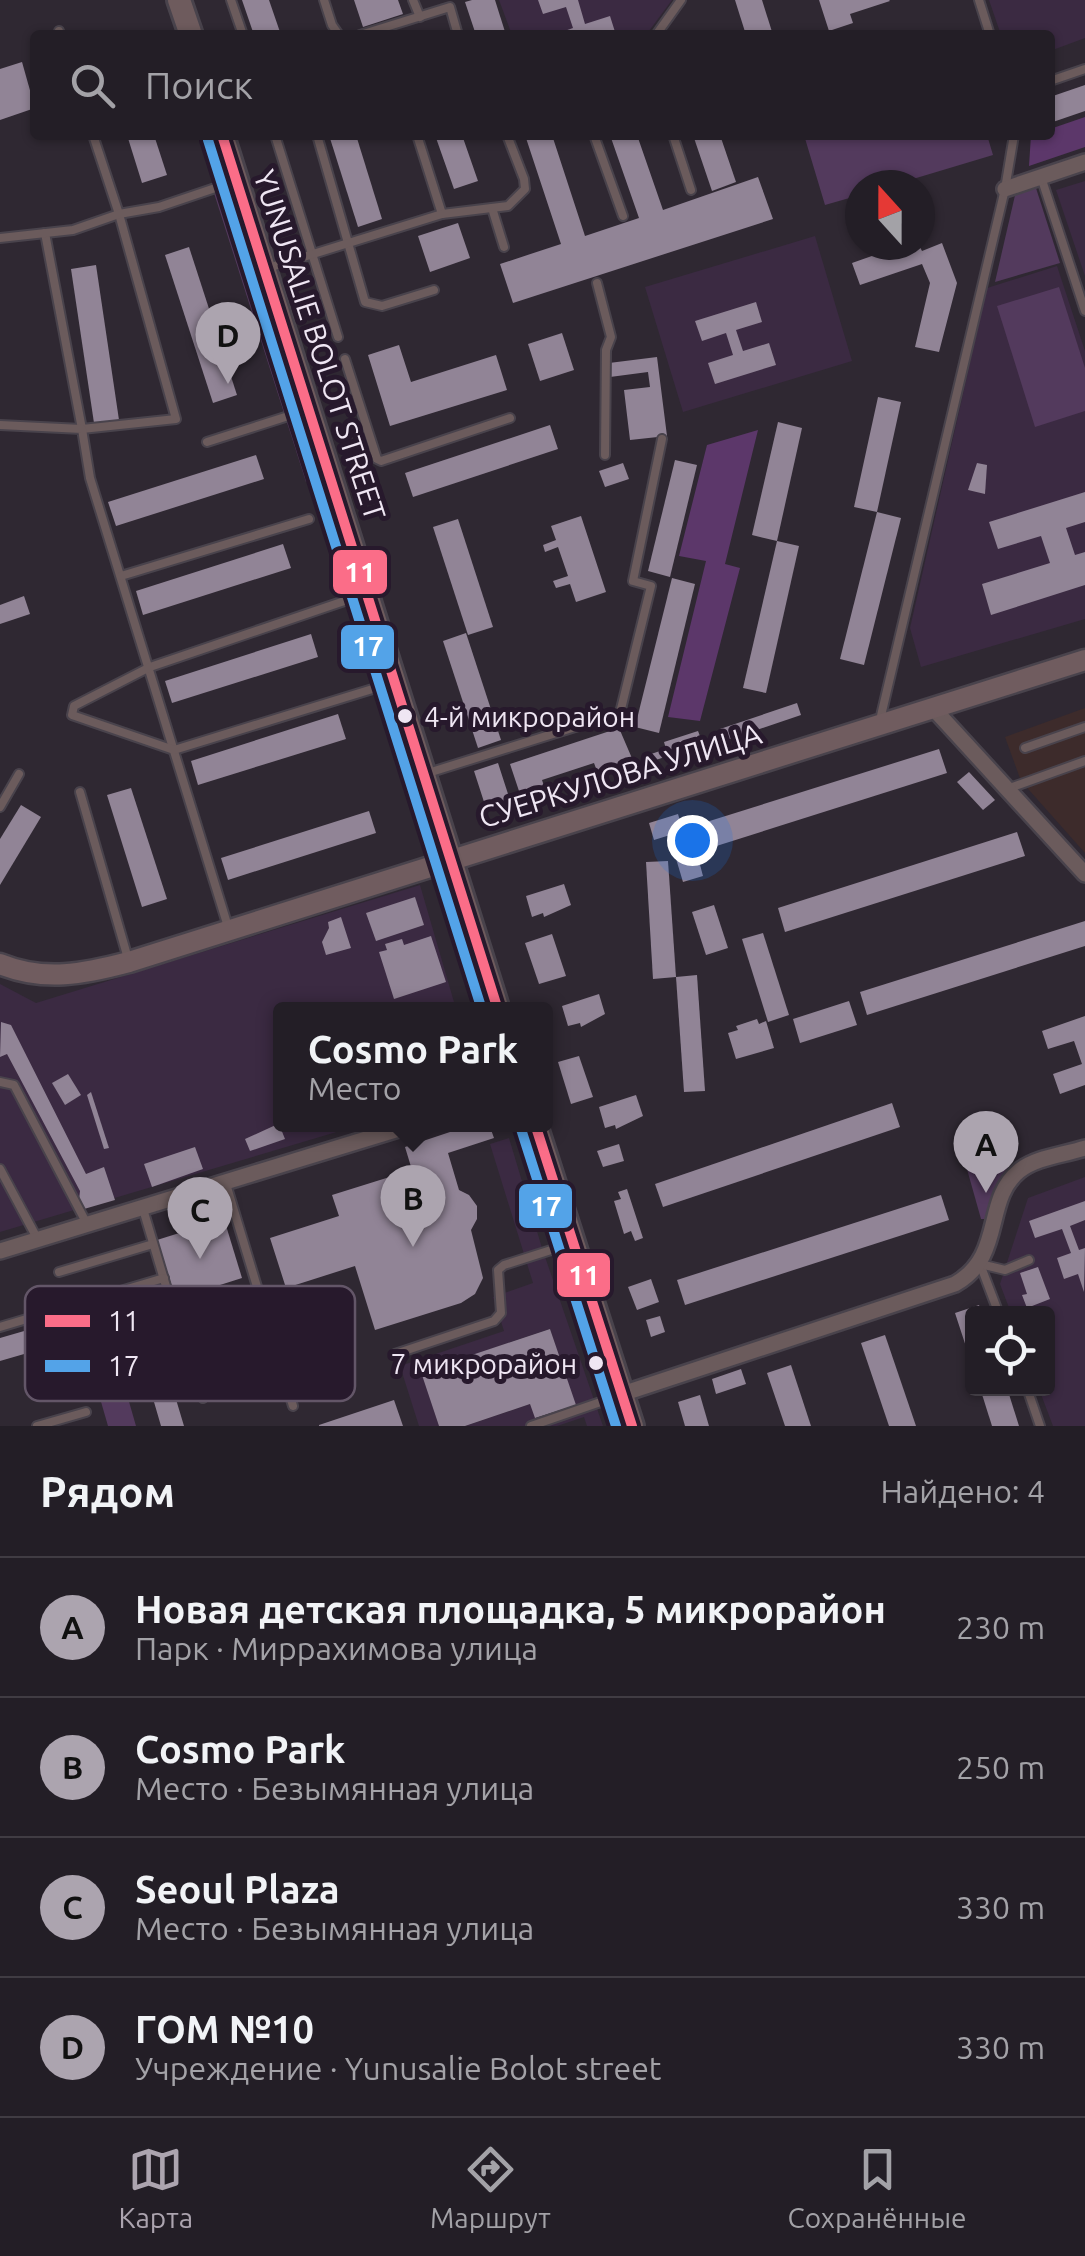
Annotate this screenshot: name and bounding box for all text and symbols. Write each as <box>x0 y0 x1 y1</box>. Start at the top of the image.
search box <box>30 30 1055 140</box>
icon: search <box>65 58 120 113</box>
text: Поиск <box>145 64 253 106</box>
street label: YUNUSALIE BOLOT STREET <box>247 166 393 525</box>
north arrow <box>845 170 935 260</box>
pin: D <box>196 302 260 384</box>
line badge: 11 <box>331 548 389 596</box>
text: 11 <box>344 556 376 587</box>
line badge: 17 <box>339 623 396 671</box>
text: 17 <box>352 630 384 661</box>
place label: 4-й микрорайон <box>424 701 635 732</box>
marker: 4-й микрорайон <box>395 706 415 726</box>
street label: СУЕРКУЛОВА УЛИЦА <box>475 716 766 834</box>
your location <box>667 815 718 866</box>
popup <box>273 1002 553 1132</box>
text: Cosmo Park <box>308 1028 518 1070</box>
text: Место <box>308 1070 402 1106</box>
pin: A <box>954 1110 1018 1193</box>
pin: B <box>380 1164 446 1247</box>
pin: C <box>168 1176 232 1259</box>
line badge: 17 <box>517 1182 574 1230</box>
text: 17 <box>530 1190 562 1221</box>
line badge: 11 <box>555 1251 612 1299</box>
text: 11 <box>568 1259 600 1290</box>
legend <box>25 1286 355 1401</box>
text: 11 <box>108 1305 140 1336</box>
map controls <box>965 1306 1055 1396</box>
button: locate <box>965 1306 1055 1396</box>
place label: 7 микрорайон <box>391 1348 577 1379</box>
text: 17 <box>108 1350 140 1381</box>
marker: 7 микрорайон <box>586 1353 606 1373</box>
text: Рядом <box>40 1468 175 1515</box>
text: Найдено: 4 <box>880 1473 1045 1509</box>
text: Новая детская площадка, 5 микрорайон <box>135 1588 886 1630</box>
text: A <box>61 1609 84 1645</box>
text: 230 m <box>956 1609 1045 1645</box>
text: Парк · Миррахимова улица <box>135 1630 538 1666</box>
text: Cosmo Park <box>135 1728 345 1770</box>
text: B <box>62 1749 83 1785</box>
text: 250 m <box>956 1749 1045 1785</box>
text: Место · Безымянная улица <box>135 1770 534 1806</box>
text: Seoul Plaza <box>135 1868 340 1910</box>
text: C <box>62 1889 83 1925</box>
text: 330 m <box>956 1889 1045 1925</box>
text: Место · Безымянная улица <box>135 1910 534 1946</box>
text: ГОМ №10 <box>135 2008 314 2050</box>
text: D <box>61 2029 84 2065</box>
text: 330 m <box>956 2029 1045 2065</box>
text: Учреждение · Yunusalie Bolot street <box>135 2050 661 2086</box>
tab: Карта <box>118 2142 193 2233</box>
tab: Маршрут <box>430 2142 551 2233</box>
tab: Сохранённые <box>788 2142 967 2233</box>

